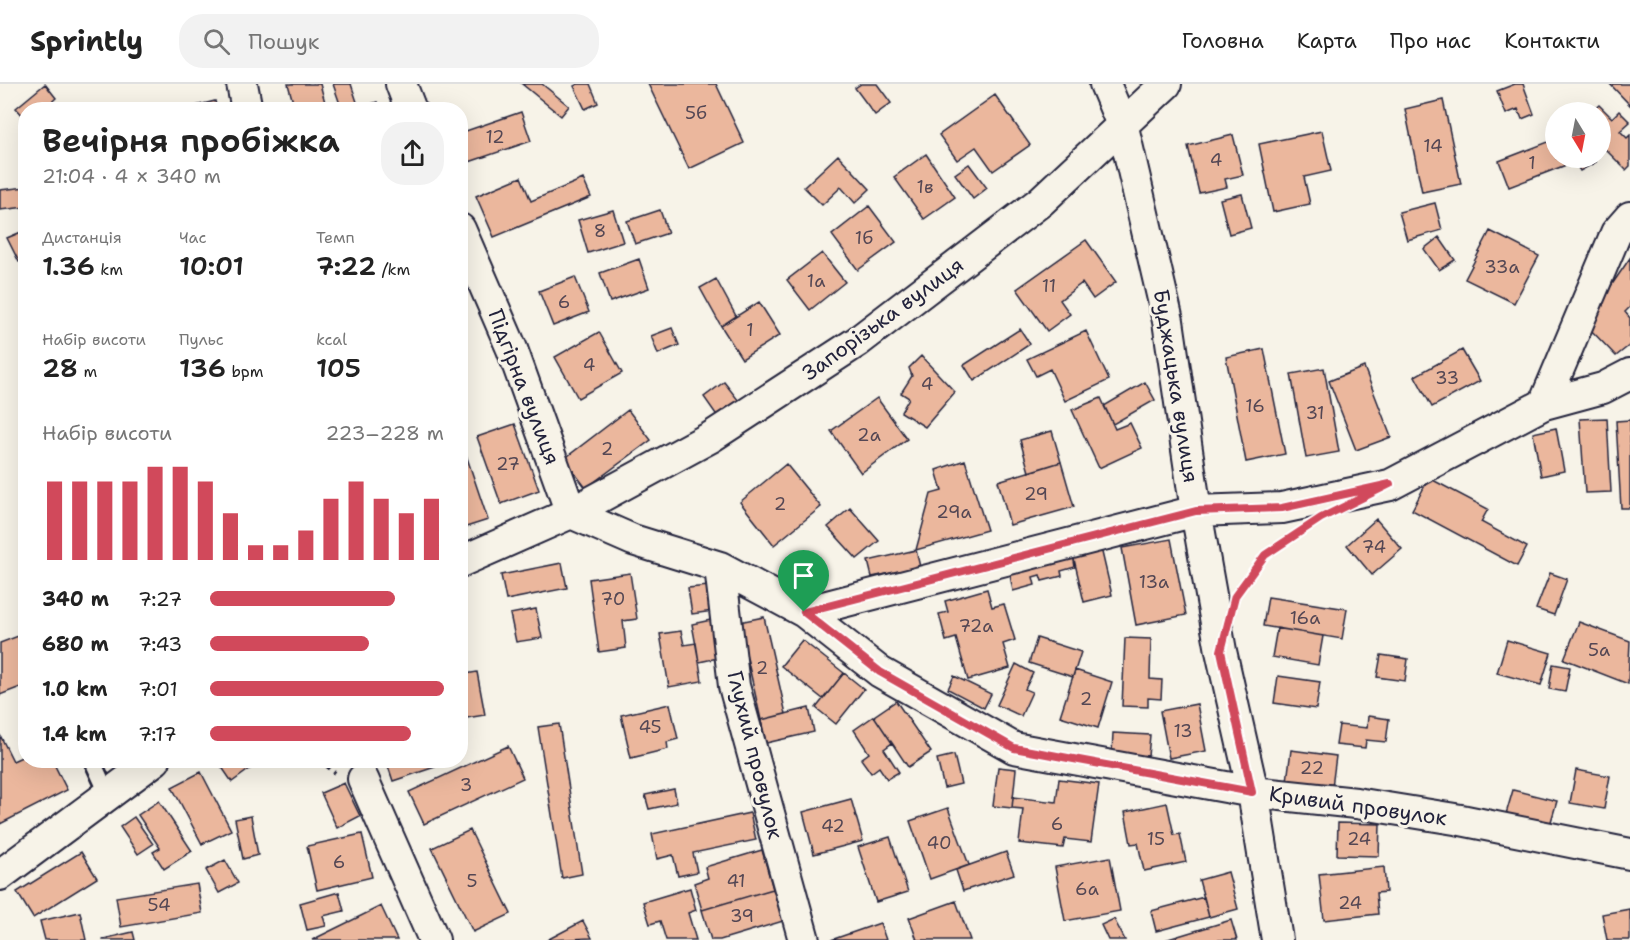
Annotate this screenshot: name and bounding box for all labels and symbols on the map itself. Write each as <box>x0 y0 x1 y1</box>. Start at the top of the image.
house number: 5б <box>685 101 707 125</box>
north arrow <box>1545 102 1611 168</box>
house number: 12 <box>485 125 505 149</box>
house number: 14 <box>1423 134 1443 158</box>
house number: 4 <box>1210 148 1222 172</box>
house number: 1 <box>1528 151 1536 175</box>
house number: 1в <box>916 175 934 199</box>
house number: 8 <box>594 219 606 243</box>
house number: 1б <box>855 226 873 250</box>
street label: Запорізька вулиця <box>797 251 969 387</box>
house number: 33а <box>1484 255 1520 279</box>
house number: 1а <box>807 269 825 293</box>
house number: 11 <box>1042 274 1056 298</box>
street label: Буджацька вулиця <box>1147 287 1205 485</box>
house number: 6 <box>558 290 570 314</box>
street label: Підгірна вулиця <box>481 305 567 469</box>
house number: 1 <box>746 318 754 342</box>
house number: 4 <box>583 353 595 377</box>
house number: 33 <box>1435 366 1459 390</box>
house number: 4 <box>921 372 933 396</box>
house number: 16 <box>1245 394 1265 418</box>
house number: 31 <box>1305 401 1325 425</box>
house number: 2а <box>857 423 881 447</box>
house number: 2 <box>601 437 613 461</box>
house number: 27 <box>496 452 520 476</box>
house number: 29 <box>1024 482 1048 506</box>
house number: 2 <box>774 492 786 516</box>
house number: 29а <box>936 500 972 524</box>
house number: 74 <box>1362 535 1386 559</box>
pin <box>778 550 829 612</box>
house number: 13а <box>1139 570 1169 594</box>
house number: 70 <box>601 587 625 611</box>
house number: 16а <box>1290 606 1320 630</box>
house number: 72а <box>959 614 993 638</box>
house number: 5а <box>1588 638 1610 662</box>
house number: 2 <box>756 656 768 680</box>
street label: Глухий провулок <box>721 668 789 842</box>
house number: 2 <box>1080 687 1092 711</box>
house number: 45 <box>638 715 662 739</box>
house number: 13 <box>1173 719 1193 743</box>
house number: 22 <box>1300 756 1324 780</box>
house number: 3 <box>460 773 472 797</box>
street label: Кривий провулок <box>1267 780 1449 832</box>
house number: 6 <box>1051 812 1063 836</box>
house number: 42 <box>821 814 845 838</box>
house number: 15 <box>1147 827 1165 851</box>
house number: 24 <box>1347 827 1371 851</box>
house number: 40 <box>926 831 952 855</box>
house number: 6 <box>333 850 345 874</box>
house number: 5 <box>466 869 478 893</box>
house number: 41 <box>726 869 746 893</box>
house number: 6а <box>1075 877 1099 901</box>
house number: 24 <box>1338 891 1362 915</box>
house number: 54 <box>147 893 171 917</box>
house number: 39 <box>730 904 754 928</box>

